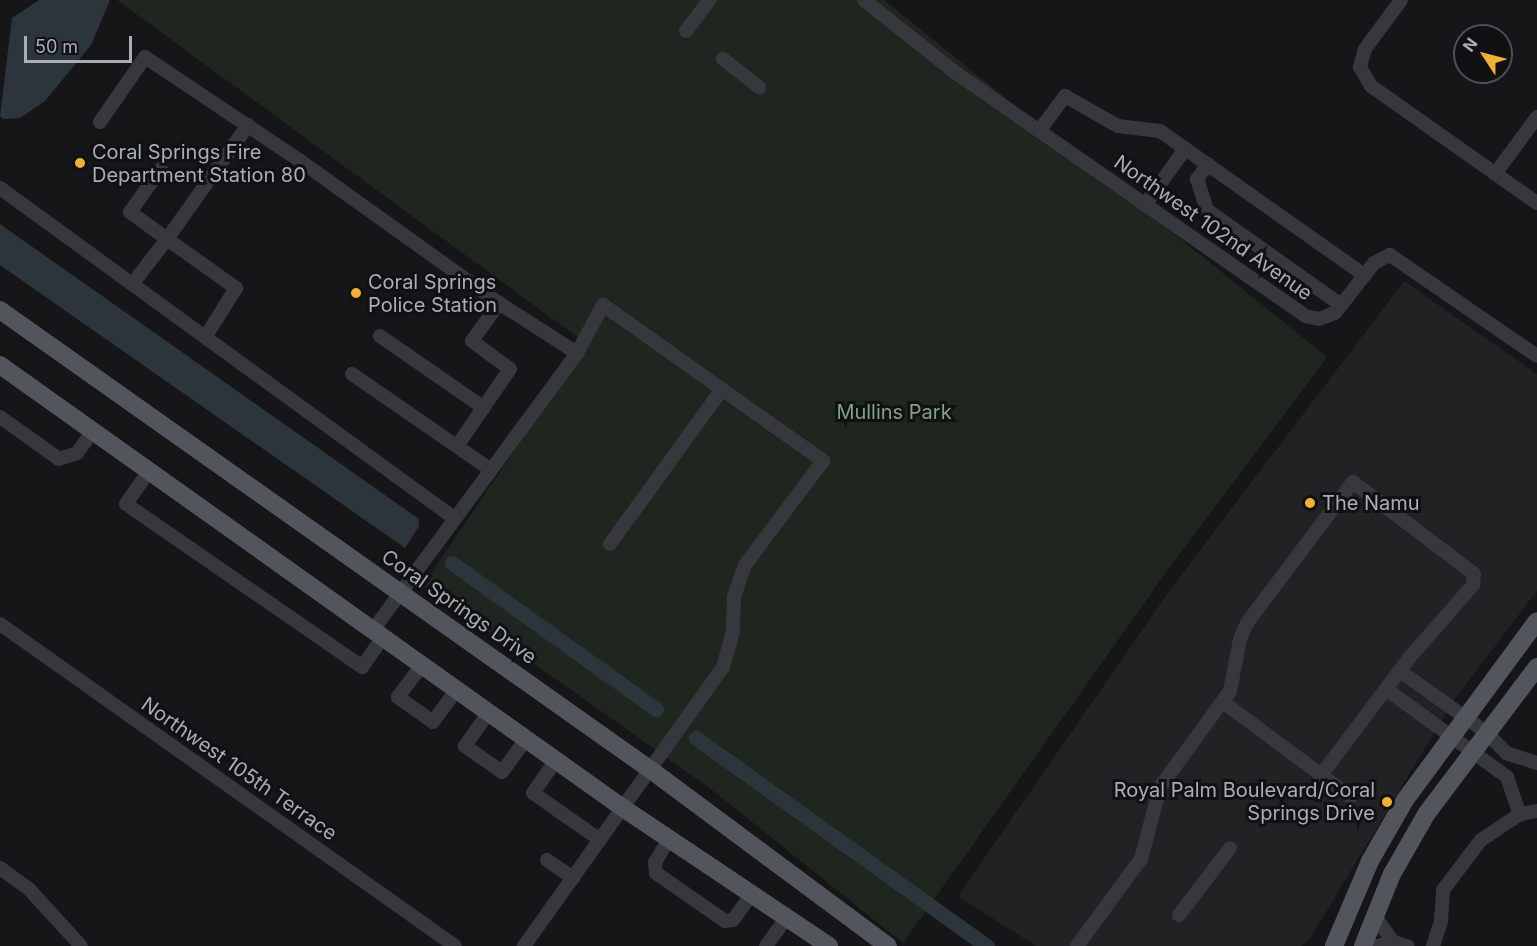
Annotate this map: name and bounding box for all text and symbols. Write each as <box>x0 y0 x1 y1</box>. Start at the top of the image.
scale bar <box>27 24 135 62</box>
north arrow <box>1453 24 1513 84</box>
text: N <box>1458 34 1482 55</box>
text: 50 m <box>35 36 78 57</box>
place label: Coral Springs Fire Department Station 80 <box>92 140 306 187</box>
street label: Northwest 102nd Avenue <box>1109 150 1317 306</box>
marker: Coral Springs Fire Department Station 80 <box>73 156 87 170</box>
place label: Coral Springs Police Station <box>368 270 497 317</box>
marker: Coral Springs Police Station <box>349 286 363 300</box>
park label: Mullins Park <box>836 400 952 424</box>
place label: The Namu <box>1322 491 1420 515</box>
marker: The Namu <box>1303 496 1317 510</box>
street label: Coral Springs Drive <box>377 545 541 669</box>
street label: Northwest 105th Terrace <box>137 692 341 846</box>
place label: Royal Palm Boulevard/Coral Springs Drive <box>1114 778 1375 825</box>
marker: Royal Palm Boulevard/Coral Springs Drive <box>1380 795 1394 809</box>

